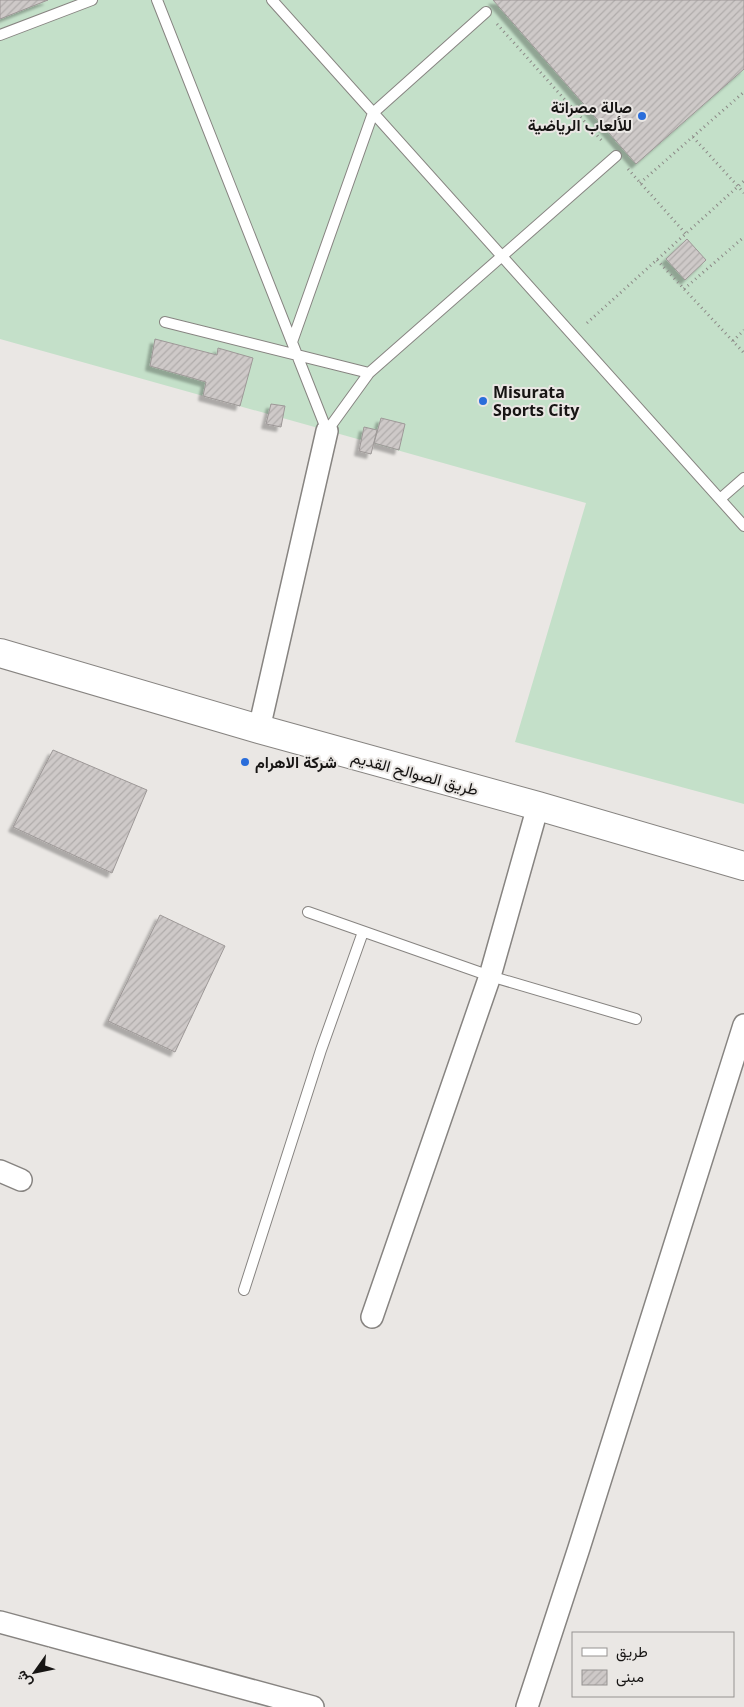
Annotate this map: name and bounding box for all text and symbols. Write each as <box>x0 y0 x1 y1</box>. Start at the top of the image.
place label: صالة مصراتة للألعاب الرياضية <box>528 96 632 136</box>
marker: صالة مصراتة للألعاب الرياضية <box>636 110 648 122</box>
place label: Misurata Sports City <box>493 381 580 421</box>
marker: Misurata Sports City <box>477 395 489 407</box>
street label: طريق الصوالح القديم <box>349 745 481 802</box>
place label: شركة الاهرام <box>255 751 337 773</box>
marker: شركة الاهرام <box>239 756 251 768</box>
legend <box>572 1632 734 1697</box>
text: طريق <box>616 1641 648 1662</box>
north arrow <box>10 1647 60 1697</box>
text: مبنى <box>616 1666 644 1687</box>
text: ش <box>11 1667 36 1692</box>

